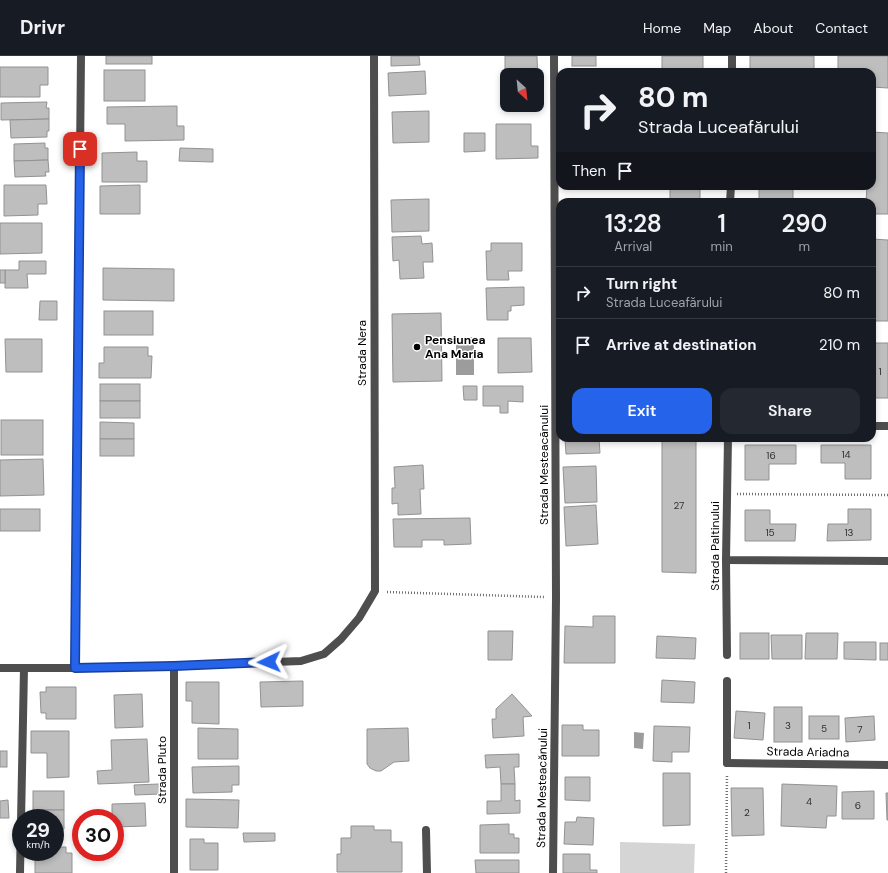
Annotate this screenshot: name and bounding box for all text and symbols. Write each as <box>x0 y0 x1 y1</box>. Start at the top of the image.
text: Drivr <box>20 15 65 40</box>
text: Home <box>643 19 681 37</box>
text: Map <box>703 19 731 37</box>
text: About <box>753 19 793 37</box>
text: Contact <box>815 19 868 37</box>
north arrow <box>500 68 544 112</box>
map controls <box>500 68 544 112</box>
text: 80 m <box>638 79 708 116</box>
icon: right <box>572 84 624 136</box>
text: Strada Luceafărului <box>638 115 799 139</box>
pin <box>63 132 97 166</box>
icon: arrive <box>69 138 91 160</box>
icon: arrive <box>614 160 636 182</box>
text: Then <box>572 161 606 181</box>
text: 13:28 <box>605 208 662 239</box>
text: 1 <box>718 208 726 239</box>
text: 290 <box>782 208 827 239</box>
text: Arrival <box>614 238 652 255</box>
text: min <box>711 238 733 255</box>
text: m <box>799 238 810 255</box>
text: Turn right <box>606 274 677 294</box>
icon: right <box>572 282 594 304</box>
text: 80 m <box>823 283 860 303</box>
text: Strada Luceafărului <box>606 294 722 311</box>
street label: Strada Nera <box>354 320 370 386</box>
place label: Pensiunea Ana Maria <box>425 332 485 362</box>
icon: arrive <box>572 334 594 356</box>
text: Arrive at destination <box>606 335 757 355</box>
text: 210 m <box>819 335 860 355</box>
marker: Pensiunea Ana Maria <box>412 342 422 352</box>
house number: 1 <box>878 365 882 378</box>
button: Exit <box>572 388 712 434</box>
button: Share <box>720 388 860 434</box>
street label: Strada Mesteacănului <box>536 405 552 525</box>
house number: 14 <box>841 448 851 461</box>
house number: 16 <box>766 449 776 462</box>
house number: 27 <box>674 499 684 512</box>
street label: Strada Paltinului <box>707 501 723 591</box>
house number: 15 <box>765 526 775 539</box>
house number: 13 <box>844 526 854 539</box>
position arrow <box>248 641 290 683</box>
house number: 1 <box>747 719 751 732</box>
house number: 3 <box>785 719 791 732</box>
house number: 5 <box>821 722 827 735</box>
house number: 7 <box>857 723 863 736</box>
street label: Strada Mesteacănului <box>533 728 551 848</box>
street label: Strada Pluto <box>154 736 170 804</box>
street label: Strada Ariadna <box>767 743 849 761</box>
house number: 4 <box>806 795 812 808</box>
house number: 6 <box>855 799 861 812</box>
house number: 2 <box>744 806 750 819</box>
speed limit sign: 30 <box>72 809 124 861</box>
text: 29 <box>26 817 50 843</box>
text: km/h <box>26 838 50 851</box>

